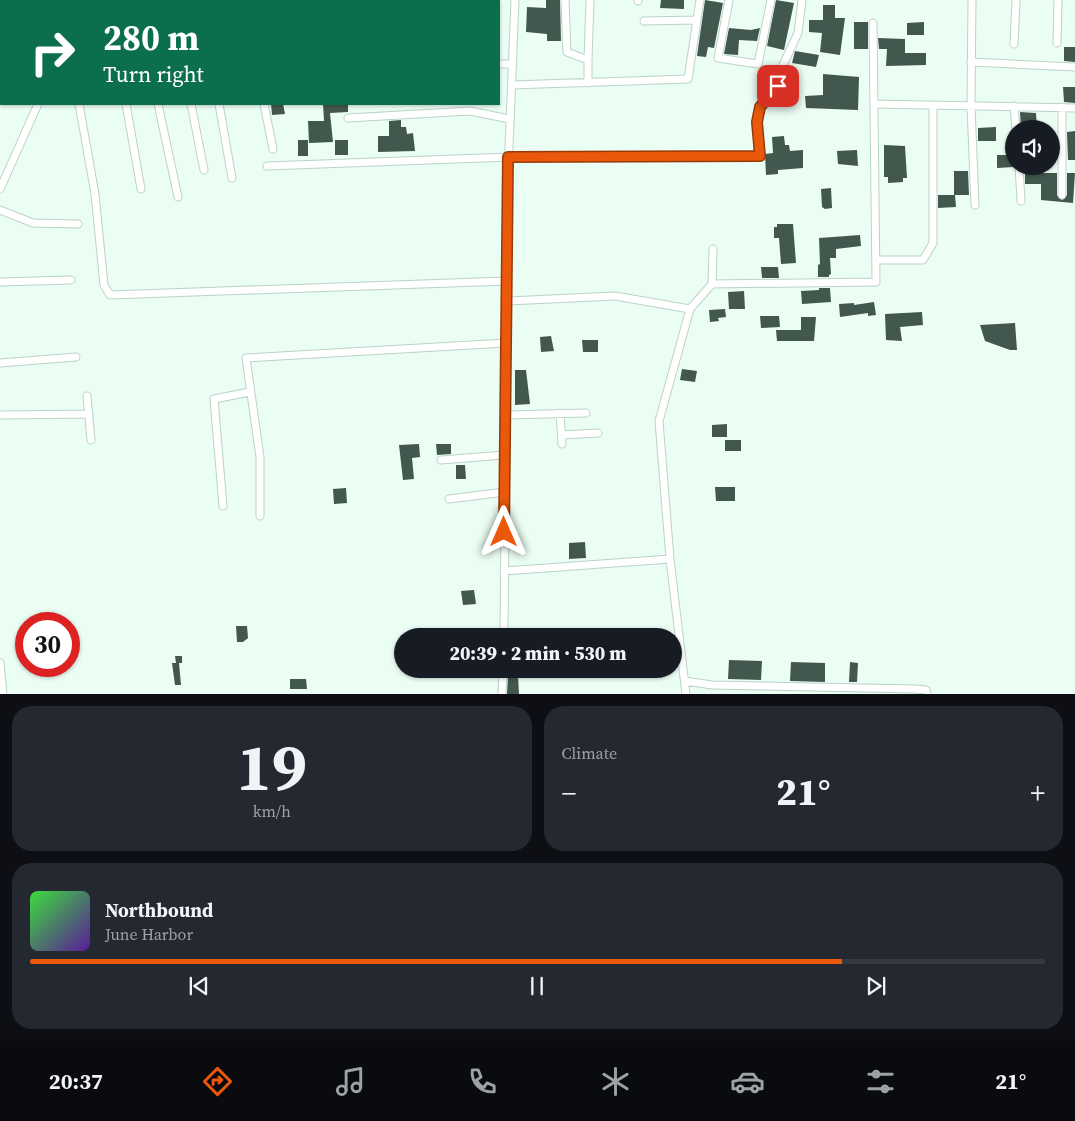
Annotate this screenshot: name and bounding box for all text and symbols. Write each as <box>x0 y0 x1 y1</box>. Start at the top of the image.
text: 280 m <box>103 14 199 62</box>
icon: right <box>20 20 85 85</box>
text: Turn right <box>103 59 204 89</box>
pin <box>757 65 799 107</box>
icon: arrive <box>764 72 792 100</box>
map controls <box>1005 120 1060 175</box>
button: sound <box>1005 120 1060 175</box>
position arrow <box>477 505 529 557</box>
speed limit sign: 30 <box>15 612 80 677</box>
text: 20:39 · 2 min · 530 m <box>449 640 627 666</box>
text: 19 <box>237 723 307 812</box>
text: Climate <box>562 742 617 764</box>
text: 21° <box>776 766 830 818</box>
text: − <box>562 774 576 812</box>
text: + <box>1030 774 1045 812</box>
text: km/h <box>253 800 291 822</box>
text: Northbound <box>105 897 213 923</box>
text: June Harbor <box>105 923 193 945</box>
icon: previous <box>185 972 213 1000</box>
icon: pause <box>523 972 551 1000</box>
icon: next <box>862 972 890 1000</box>
icon: directions <box>200 1064 235 1099</box>
icon: music <box>333 1064 368 1099</box>
icon: phone <box>465 1064 500 1099</box>
icon: climate <box>598 1064 633 1099</box>
icon: car <box>730 1064 765 1099</box>
icon: filters <box>863 1064 898 1099</box>
text: 20:37 <box>49 1066 103 1096</box>
text: 21° <box>995 1066 1026 1096</box>

